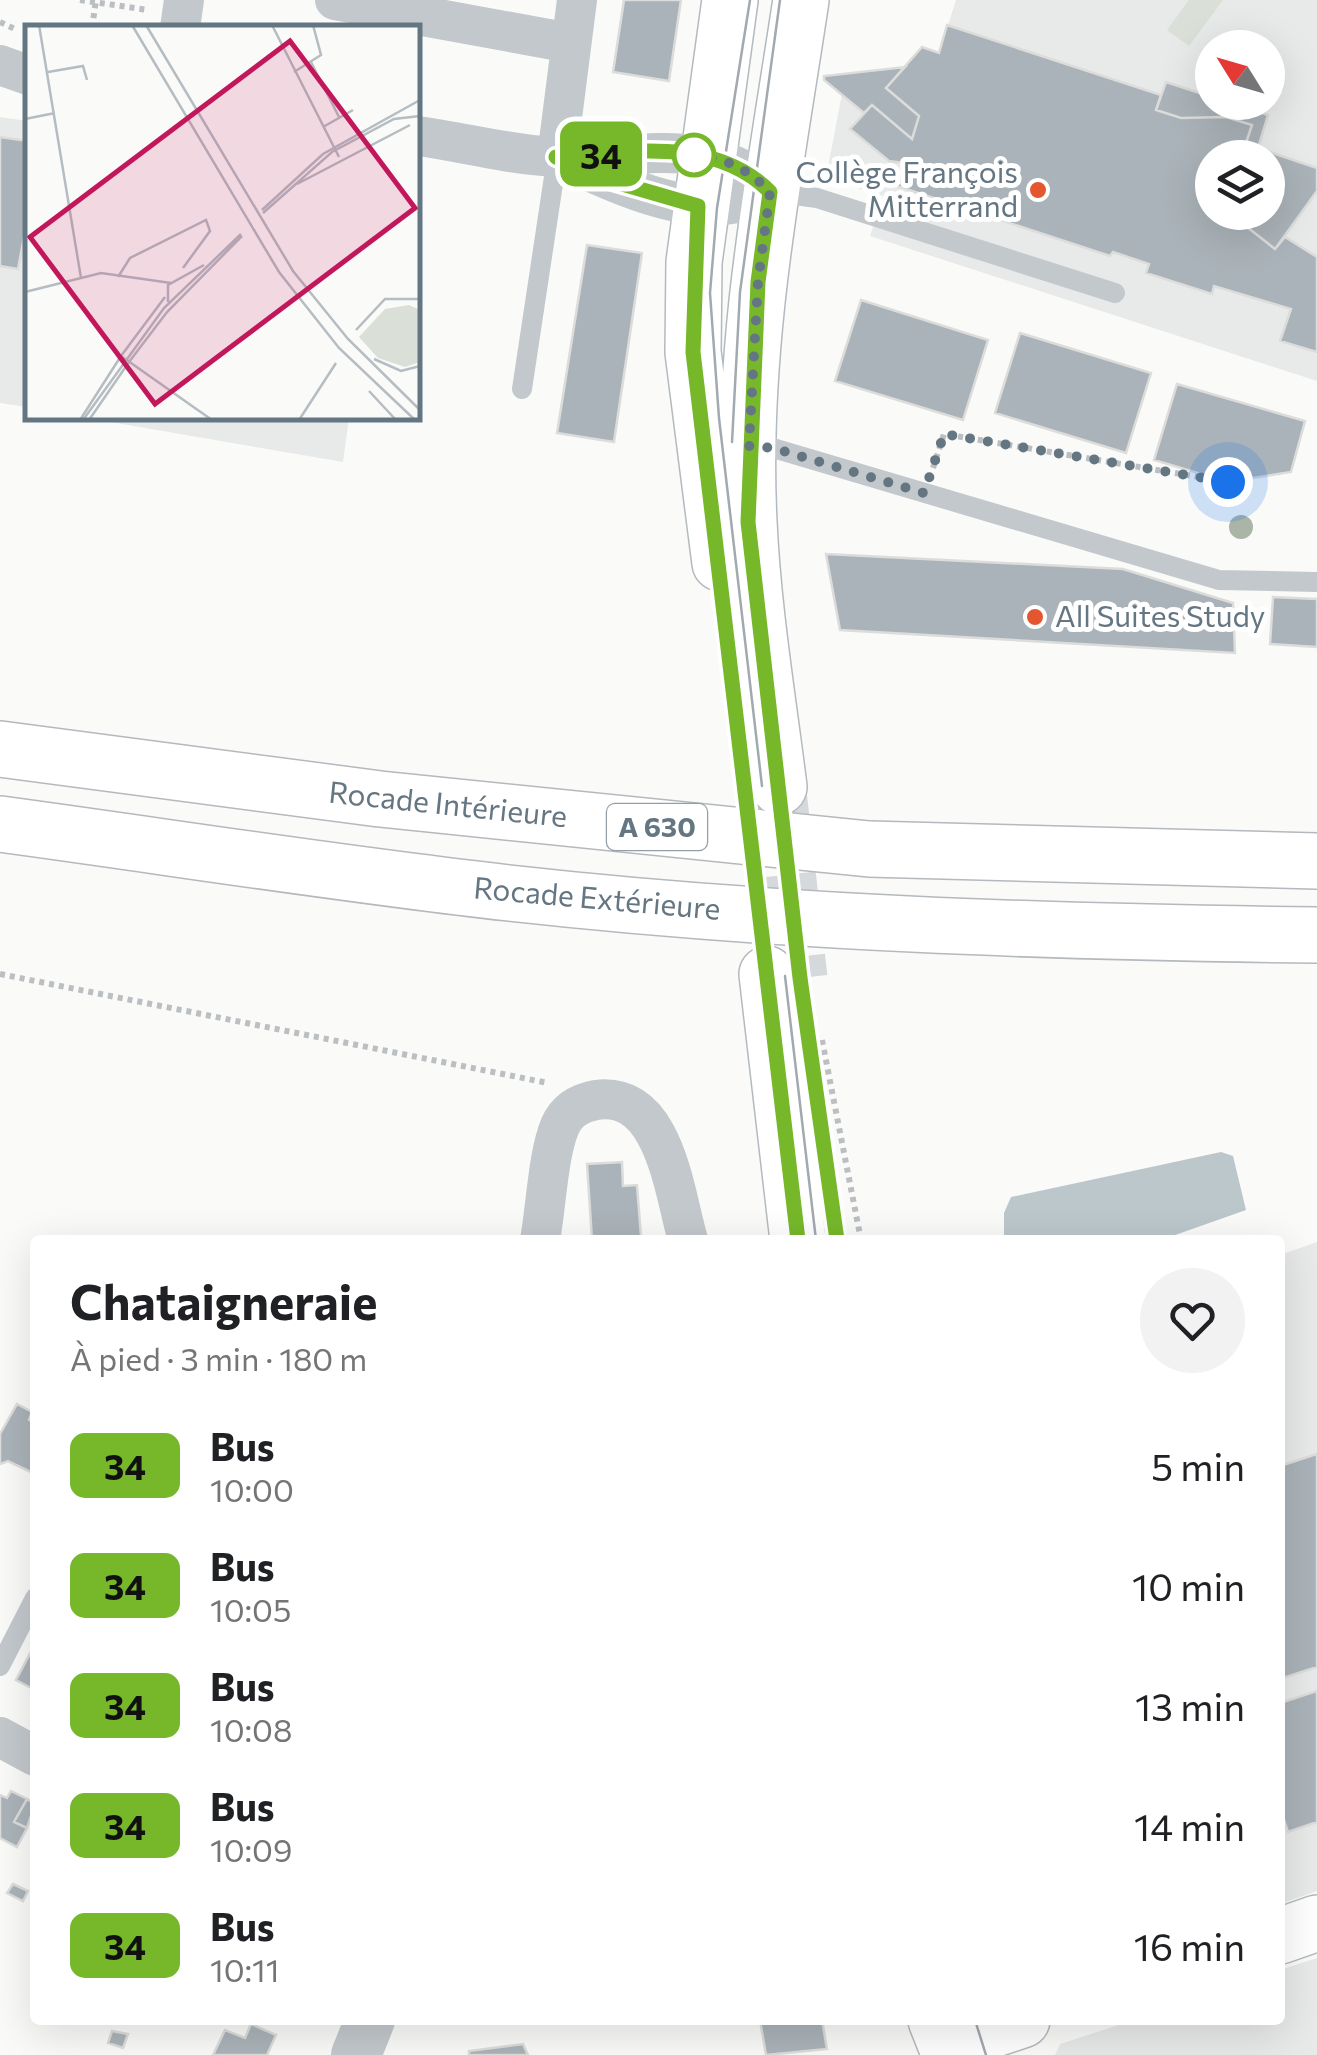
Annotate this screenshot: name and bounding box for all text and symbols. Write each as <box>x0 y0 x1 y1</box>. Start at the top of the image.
inset map <box>25 25 420 420</box>
north arrow <box>1195 30 1285 120</box>
map controls <box>1195 30 1285 230</box>
line badge: 34 <box>556 122 646 186</box>
text: 34 <box>580 133 622 176</box>
unlabelled marker <box>673 134 715 176</box>
button: layers <box>1195 140 1285 230</box>
place label: Collège François Mitterrand <box>795 152 1018 223</box>
marker: Collège François Mitterrand <box>1027 179 1049 201</box>
your location <box>1203 457 1253 507</box>
place label: All Suites Study <box>1055 596 1265 633</box>
marker: All Suites Study <box>1024 606 1046 628</box>
street label: Rocade Intérieure <box>327 772 569 833</box>
road number: A 630 <box>607 804 707 850</box>
street label: Rocade Extérieure <box>472 867 722 926</box>
button: heart <box>1140 1268 1245 1373</box>
text: Chataigneraie <box>70 1271 378 1330</box>
text: À pied · 3 min · 180 m <box>70 1338 367 1378</box>
text: Bus <box>210 1422 275 1469</box>
text: 5 min <box>1151 1442 1245 1489</box>
text: 34 <box>104 1444 146 1487</box>
text: 10:00 <box>210 1469 294 1509</box>
text: Bus <box>210 1542 275 1589</box>
text: 10 min <box>1132 1562 1245 1609</box>
text: 34 <box>104 1564 146 1607</box>
text: 10:05 <box>210 1589 291 1629</box>
text: Bus <box>210 1662 275 1709</box>
text: 13 min <box>1135 1682 1245 1729</box>
text: 34 <box>104 1684 146 1727</box>
text: 10:08 <box>210 1709 292 1749</box>
text: Bus <box>210 1782 275 1829</box>
text: 14 min <box>1134 1802 1245 1849</box>
text: 34 <box>104 1804 146 1847</box>
text: 10:09 <box>210 1829 292 1869</box>
text: Bus <box>210 1902 275 1949</box>
text: 16 min <box>1134 1922 1245 1969</box>
text: 34 <box>104 1924 146 1967</box>
text: 10:11 <box>210 1949 279 1989</box>

